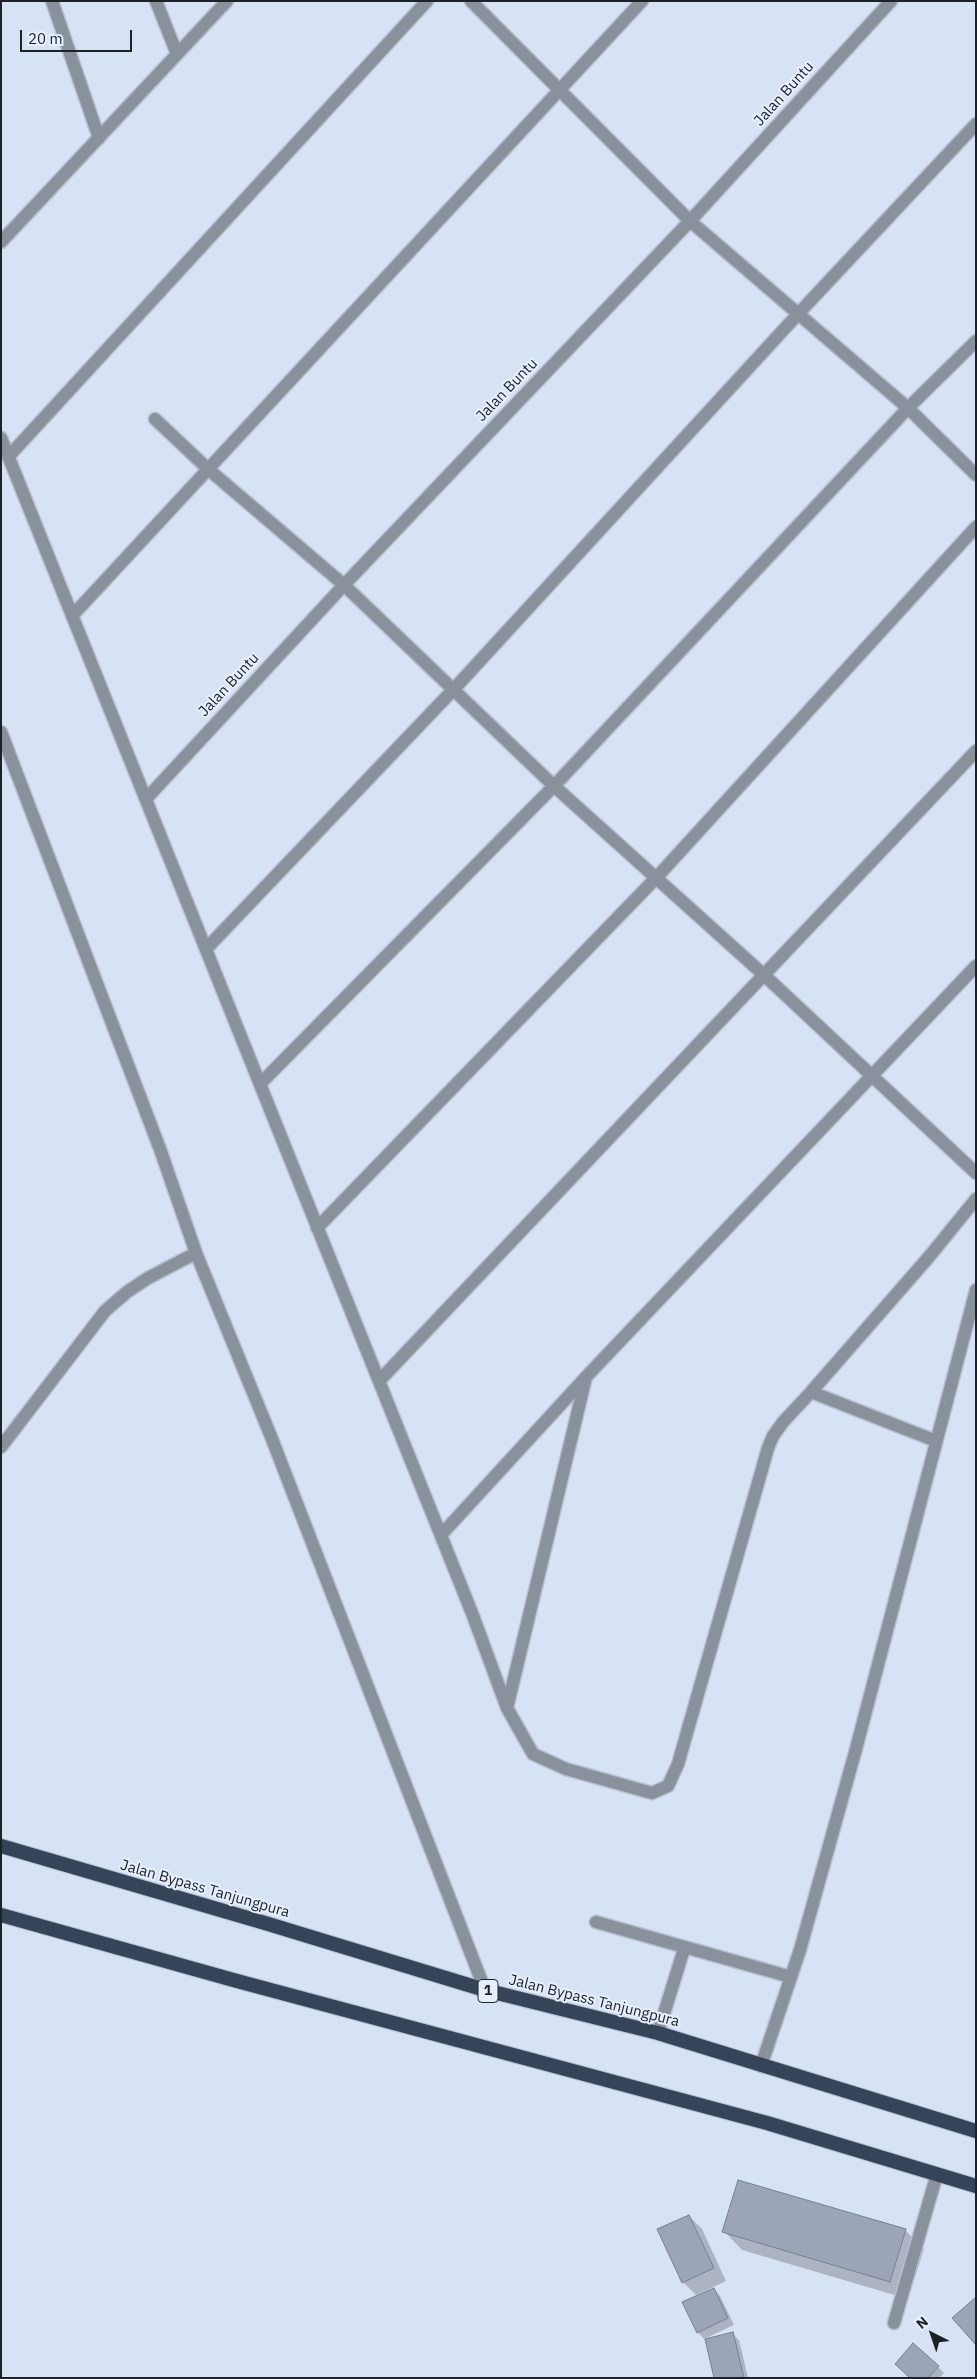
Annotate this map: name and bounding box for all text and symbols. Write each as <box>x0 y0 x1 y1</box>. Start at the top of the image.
scale bar <box>22 20 135 52</box>
text: 20 m <box>28 29 63 48</box>
street label: Jalan Buntu <box>750 58 818 130</box>
street label: Jalan Buntu <box>473 355 541 425</box>
street label: Jalan Buntu <box>195 649 263 721</box>
street label: Jalan Bypass Tanjungpura <box>118 1856 292 1922</box>
street label: Jalan Bypass Tanjungpura <box>507 1971 681 2031</box>
road number: 1 <box>478 1980 498 2002</box>
north arrow <box>907 2309 957 2359</box>
text: N <box>912 2313 932 2333</box>

